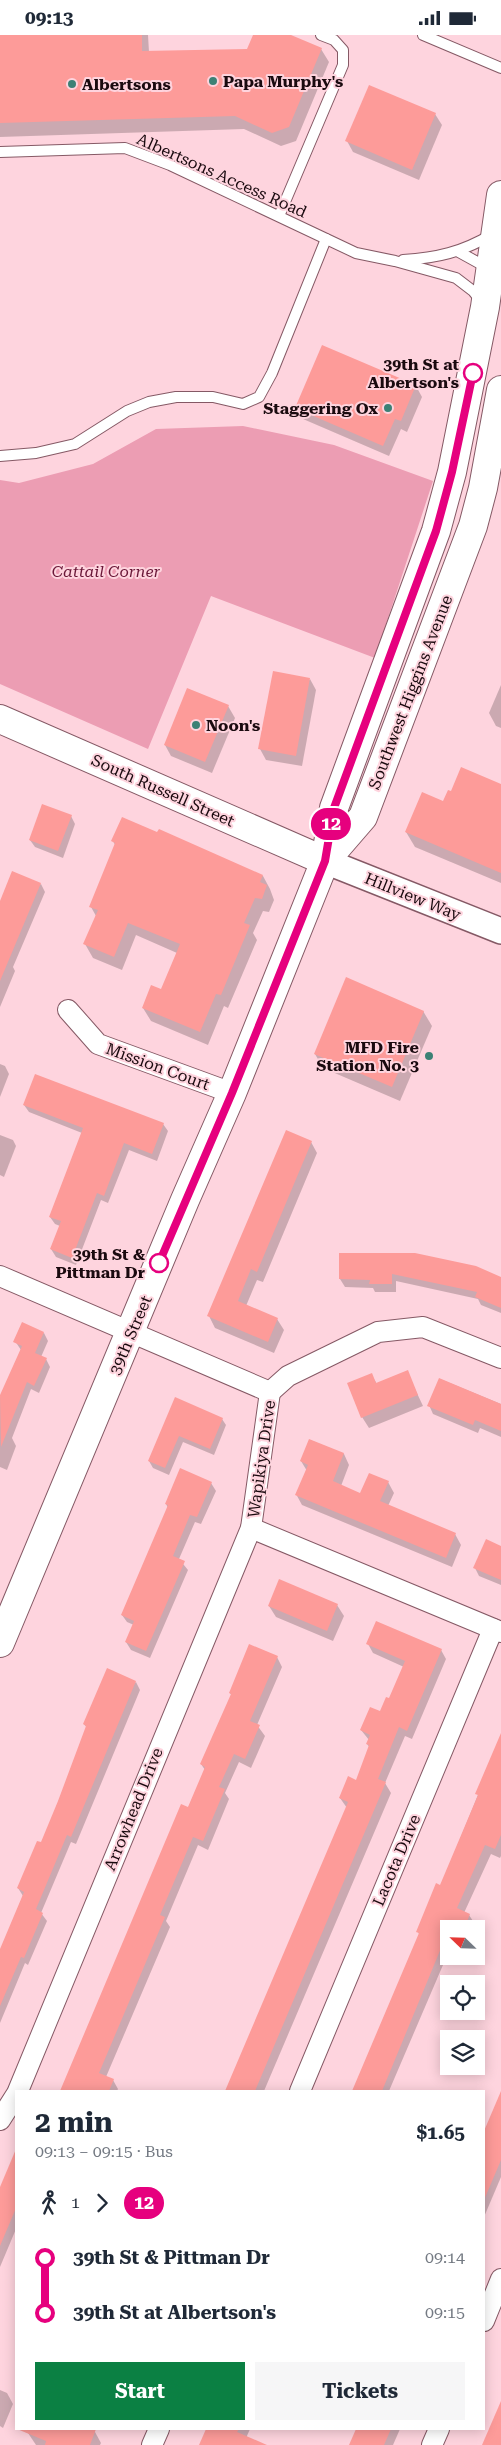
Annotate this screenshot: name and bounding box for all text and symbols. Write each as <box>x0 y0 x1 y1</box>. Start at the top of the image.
text: 09:13 <box>25 6 74 29</box>
place label: Papa Murphy's <box>223 72 343 91</box>
place label: Albertsons <box>82 75 171 94</box>
marker: Papa Murphy's <box>207 75 219 87</box>
marker: Albertsons <box>66 78 78 90</box>
street label: Albertsons Access Road <box>134 129 310 222</box>
place label: 39th St at Albertson's <box>368 355 459 392</box>
marker: 39th St at Albertson's <box>463 363 483 383</box>
place label: Staggering Ox <box>263 399 379 418</box>
marker: Staggering Ox <box>382 402 394 414</box>
park label: Cattail Corner <box>52 562 161 581</box>
street label: Southwest Higgins Avenue <box>365 592 456 792</box>
place label: Noon's <box>206 716 260 735</box>
marker: Noon's <box>190 719 202 731</box>
street label: South Russell Street <box>88 750 237 831</box>
line badge: 12 <box>308 808 354 840</box>
text: 12 <box>321 813 341 834</box>
street label: Hillview Way <box>362 869 464 925</box>
place label: MFD Fire Station No. 3 <box>316 1038 419 1075</box>
street label: Mission Court <box>103 1039 212 1094</box>
marker: MFD Fire Station No. 3 <box>423 1050 435 1062</box>
place label: 39th St & Pittman Dr <box>55 1245 145 1282</box>
marker: 39th St & Pittman Dr <box>149 1253 169 1273</box>
street label: 39th Street <box>105 1293 156 1378</box>
street label: Wapikiya Drive <box>244 1399 279 1519</box>
street label: Arrowhead Drive <box>100 1745 167 1873</box>
street label: Lacota Drive <box>369 1811 424 1909</box>
north arrow <box>440 1920 485 1965</box>
map controls <box>440 1920 485 2075</box>
button: locate <box>440 1975 485 2020</box>
button: layers <box>440 2030 485 2075</box>
text: 2 min <box>35 2106 113 2139</box>
text: $1.65 <box>416 2121 465 2144</box>
text: 09:13 – 09:15 · Bus <box>35 2142 173 2161</box>
icon: walk <box>35 2189 63 2217</box>
icon: forward <box>88 2189 116 2217</box>
text: 12 <box>134 2192 154 2213</box>
text: 1 <box>71 2193 80 2212</box>
text: 39th St & Pittman Dr <box>73 2246 270 2269</box>
text: 09:14 <box>425 2248 465 2267</box>
text: 39th St at Albertson's <box>73 2301 276 2324</box>
text: 09:15 <box>425 2303 465 2322</box>
button: Start <box>35 2362 245 2420</box>
button: Tickets <box>255 2362 465 2420</box>

